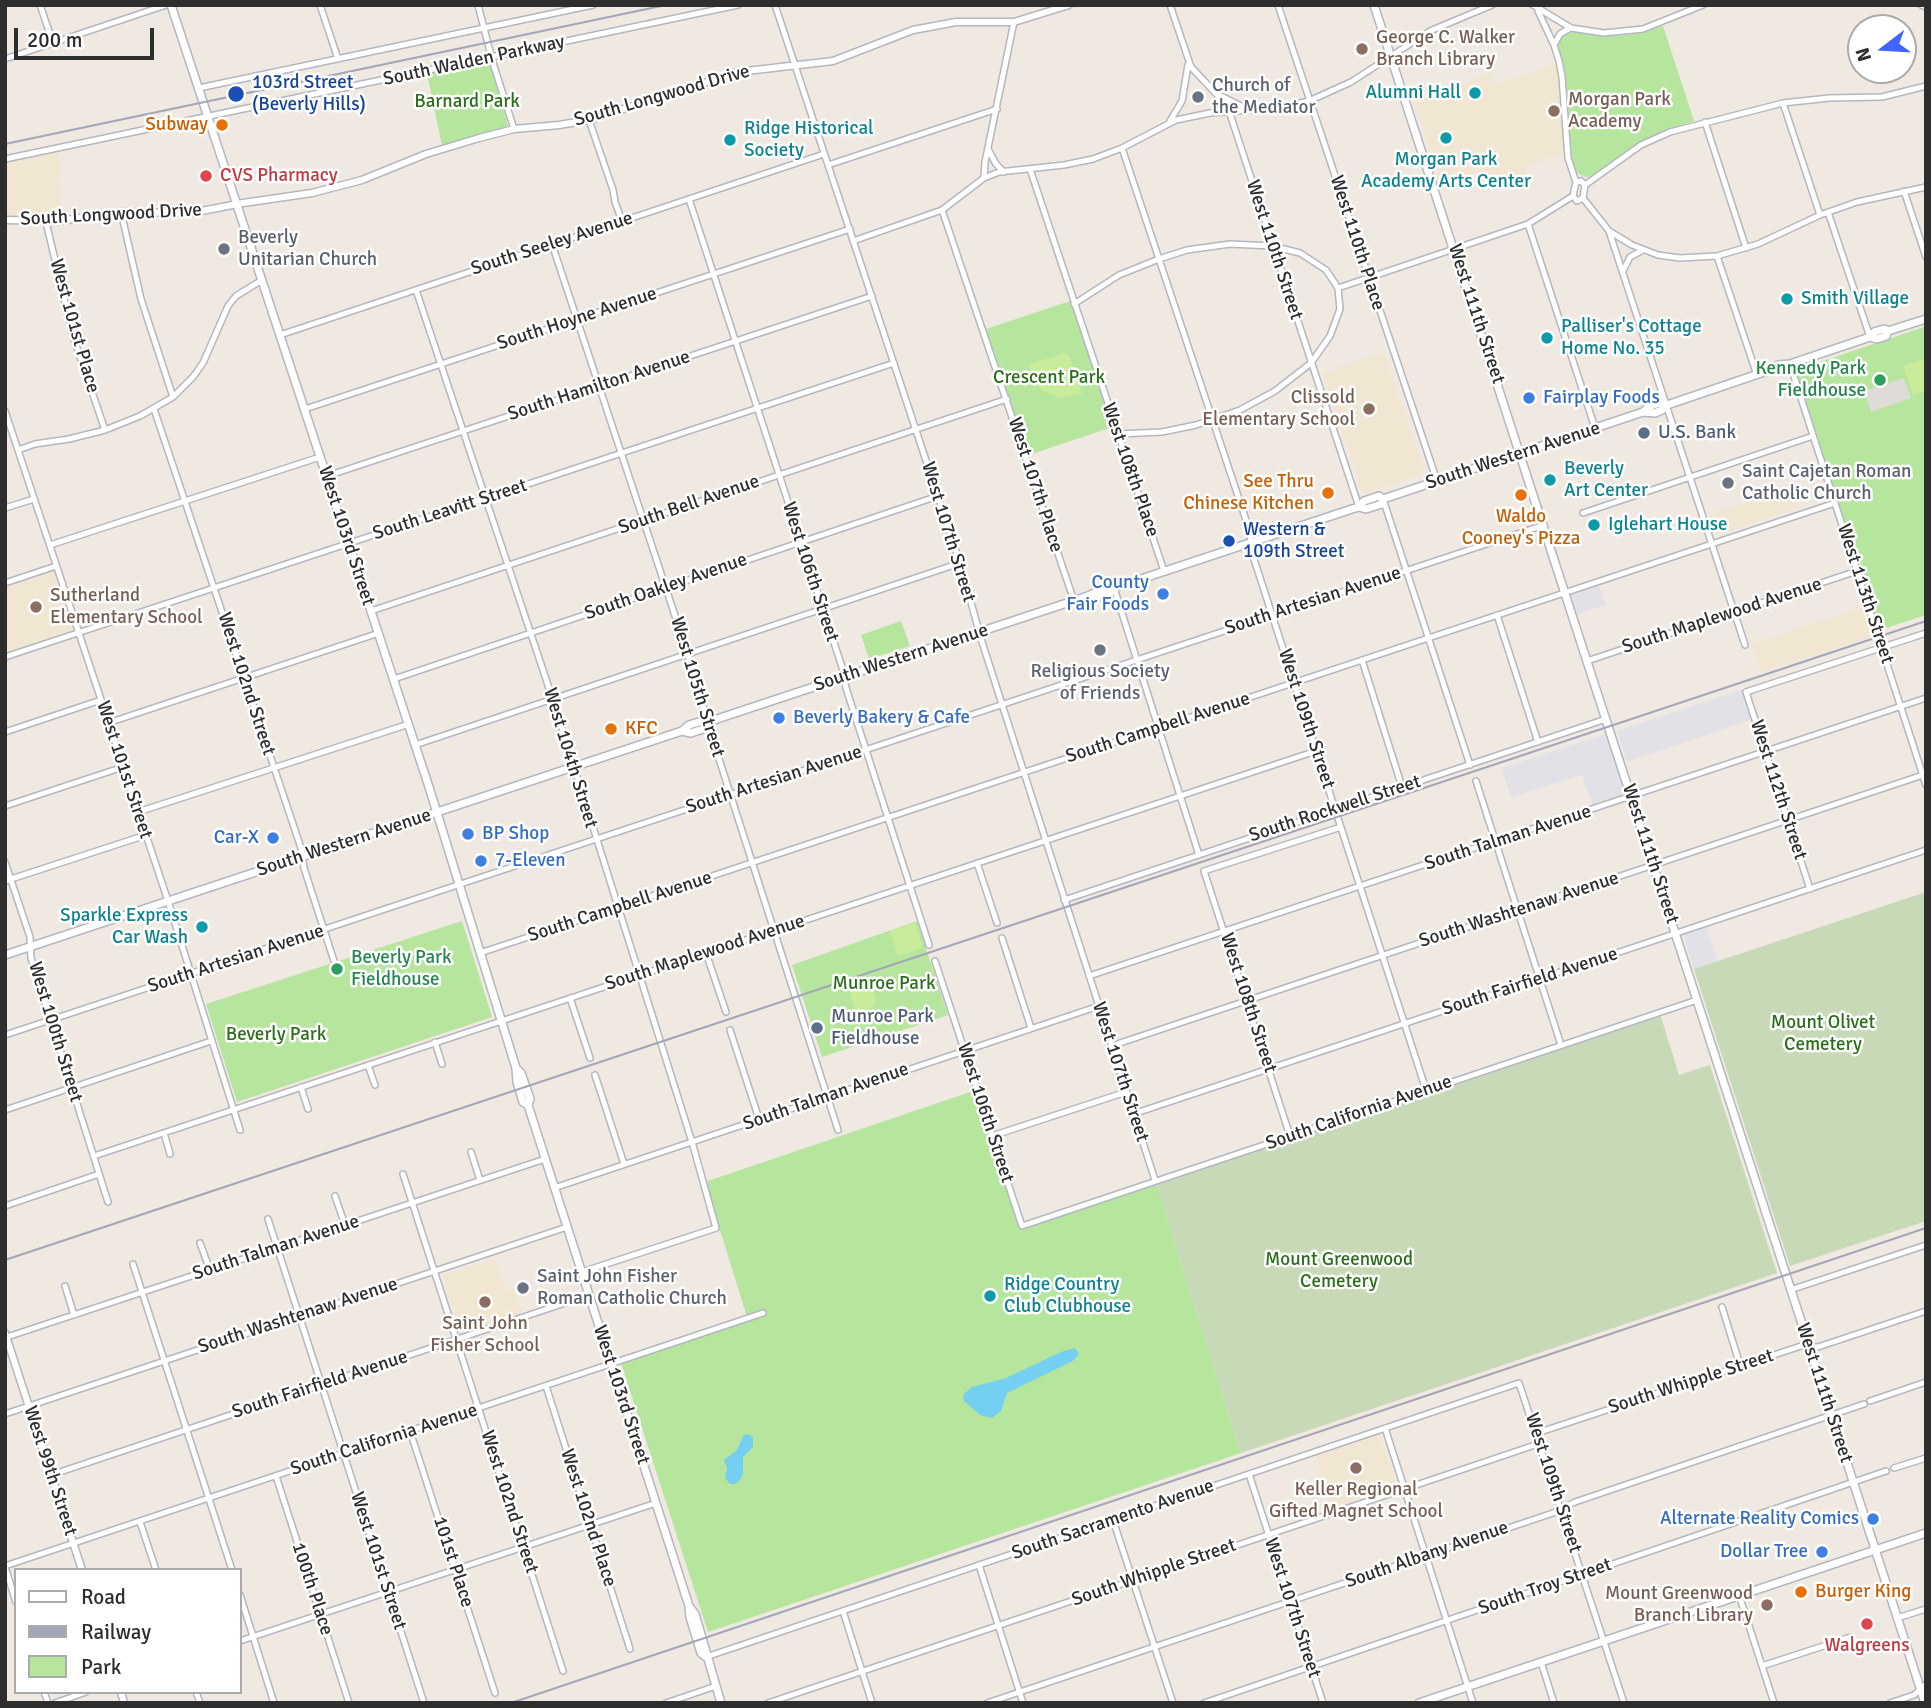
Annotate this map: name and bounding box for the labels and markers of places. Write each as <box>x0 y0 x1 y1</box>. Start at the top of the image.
place label: George C. Walker Branch Library <box>1376 27 1515 71</box>
marker: George C. Walker Branch Library <box>1354 41 1370 57</box>
place label: 103rd Street (Beverly Hills) <box>252 72 366 116</box>
place label: Church of the Mediator <box>1212 75 1315 119</box>
place label: Alumni Hall <box>1366 82 1461 104</box>
marker: 103rd Street (Beverly Hills) <box>226 84 246 104</box>
marker: Alumni Hall <box>1467 85 1483 101</box>
marker: Church of the Mediator <box>1190 89 1206 105</box>
place label: Morgan Park Academy <box>1568 89 1671 133</box>
marker: Morgan Park Academy <box>1546 103 1562 119</box>
place label: Subway <box>145 114 208 136</box>
marker: Subway <box>214 117 230 133</box>
place label: Ridge Historical Society <box>744 118 874 162</box>
marker: Morgan Park Academy Arts Center <box>1438 130 1454 146</box>
marker: Ridge Historical Society <box>722 132 738 148</box>
place label: Morgan Park Academy Arts Center <box>1361 149 1531 193</box>
place label: CVS Pharmacy <box>220 165 338 187</box>
marker: CVS Pharmacy <box>198 168 214 184</box>
place label: Beverly Unitarian Church <box>238 227 377 271</box>
marker: Beverly Unitarian Church <box>216 241 232 257</box>
place label: Smith Village <box>1801 288 1909 310</box>
marker: Smith Village <box>1779 291 1795 307</box>
place label: Palliser's Cottage Home No. 35 <box>1561 316 1702 360</box>
marker: Palliser's Cottage Home No. 35 <box>1539 330 1555 346</box>
place label: Kennedy Park Fieldhouse <box>1756 358 1866 402</box>
marker: Kennedy Park Fieldhouse <box>1872 372 1888 388</box>
place label: Clissold Elementary School <box>1202 387 1355 431</box>
place label: Fairplay Foods <box>1543 387 1660 409</box>
marker: Fairplay Foods <box>1521 390 1537 406</box>
marker: Clissold Elementary School <box>1361 401 1377 417</box>
place label: U.S. Bank <box>1658 422 1736 444</box>
marker: U.S. Bank <box>1636 425 1652 441</box>
place label: Beverly Art Center <box>1564 458 1648 502</box>
place label: Saint Cajetan Roman Catholic Church <box>1742 461 1911 505</box>
place label: See Thru Chinese Kitchen <box>1183 471 1314 515</box>
marker: Beverly Art Center <box>1542 472 1558 488</box>
marker: Saint Cajetan Roman Catholic Church <box>1720 475 1736 491</box>
marker: See Thru Chinese Kitchen <box>1320 485 1336 501</box>
marker: Waldo Cooney's Pizza <box>1513 487 1529 503</box>
place label: Waldo Cooney's Pizza <box>1462 506 1580 550</box>
place label: Iglehart House <box>1608 514 1728 536</box>
marker: Iglehart House <box>1586 517 1602 533</box>
place label: Western & 109th Street <box>1243 519 1344 563</box>
marker: Western & 109th Street <box>1221 533 1237 549</box>
place label: County Fair Foods <box>1066 572 1149 616</box>
place label: Sutherland Elementary School <box>50 585 203 629</box>
marker: County Fair Foods <box>1155 586 1171 602</box>
marker: Sutherland Elementary School <box>28 599 44 615</box>
marker: Religious Society of Friends <box>1092 642 1108 658</box>
place label: Religious Society of Friends <box>1030 661 1170 705</box>
place label: Beverly Bakery & Cafe <box>793 707 970 729</box>
marker: Beverly Bakery & Cafe <box>771 710 787 726</box>
place label: KFC <box>625 718 658 740</box>
marker: KFC <box>603 721 619 737</box>
place label: BP Shop <box>482 823 549 845</box>
marker: BP Shop <box>460 826 476 842</box>
place label: Car-X <box>214 827 259 849</box>
marker: Car-X <box>265 830 281 846</box>
place label: 7-Eleven <box>495 850 566 872</box>
marker: 7-Eleven <box>473 853 489 869</box>
place label: Sparkle Express Car Wash <box>60 905 188 949</box>
marker: Sparkle Express Car Wash <box>194 919 210 935</box>
place label: Beverly Park Fieldhouse <box>351 947 452 991</box>
marker: Beverly Park Fieldhouse <box>329 961 345 977</box>
place label: Munroe Park Fieldhouse <box>831 1006 934 1050</box>
marker: Munroe Park Fieldhouse <box>809 1020 825 1036</box>
place label: Saint John Fisher Roman Catholic Church <box>537 1266 727 1310</box>
place label: Ridge Country Club Clubhouse <box>1004 1274 1131 1318</box>
marker: Saint John Fisher Roman Catholic Church <box>515 1280 531 1296</box>
marker: Ridge Country Club Clubhouse <box>982 1288 998 1304</box>
marker: Saint John Fisher School <box>477 1294 493 1310</box>
place label: Saint John Fisher School <box>430 1313 540 1357</box>
marker: Keller Regional Gifted Magnet School <box>1348 1460 1364 1476</box>
place label: Keller Regional Gifted Magnet School <box>1269 1479 1443 1523</box>
place label: Alternate Reality Comics <box>1660 1508 1859 1530</box>
marker: Alternate Reality Comics <box>1865 1511 1881 1527</box>
place label: Dollar Tree <box>1720 1541 1808 1563</box>
marker: Dollar Tree <box>1814 1544 1830 1560</box>
place label: Burger King <box>1815 1581 1911 1603</box>
place label: Mount Greenwood Branch Library <box>1605 1583 1753 1627</box>
marker: Burger King <box>1793 1584 1809 1600</box>
marker: Mount Greenwood Branch Library <box>1759 1597 1775 1613</box>
marker: Walgreens <box>1859 1616 1875 1632</box>
place label: Walgreens <box>1825 1635 1909 1657</box>

